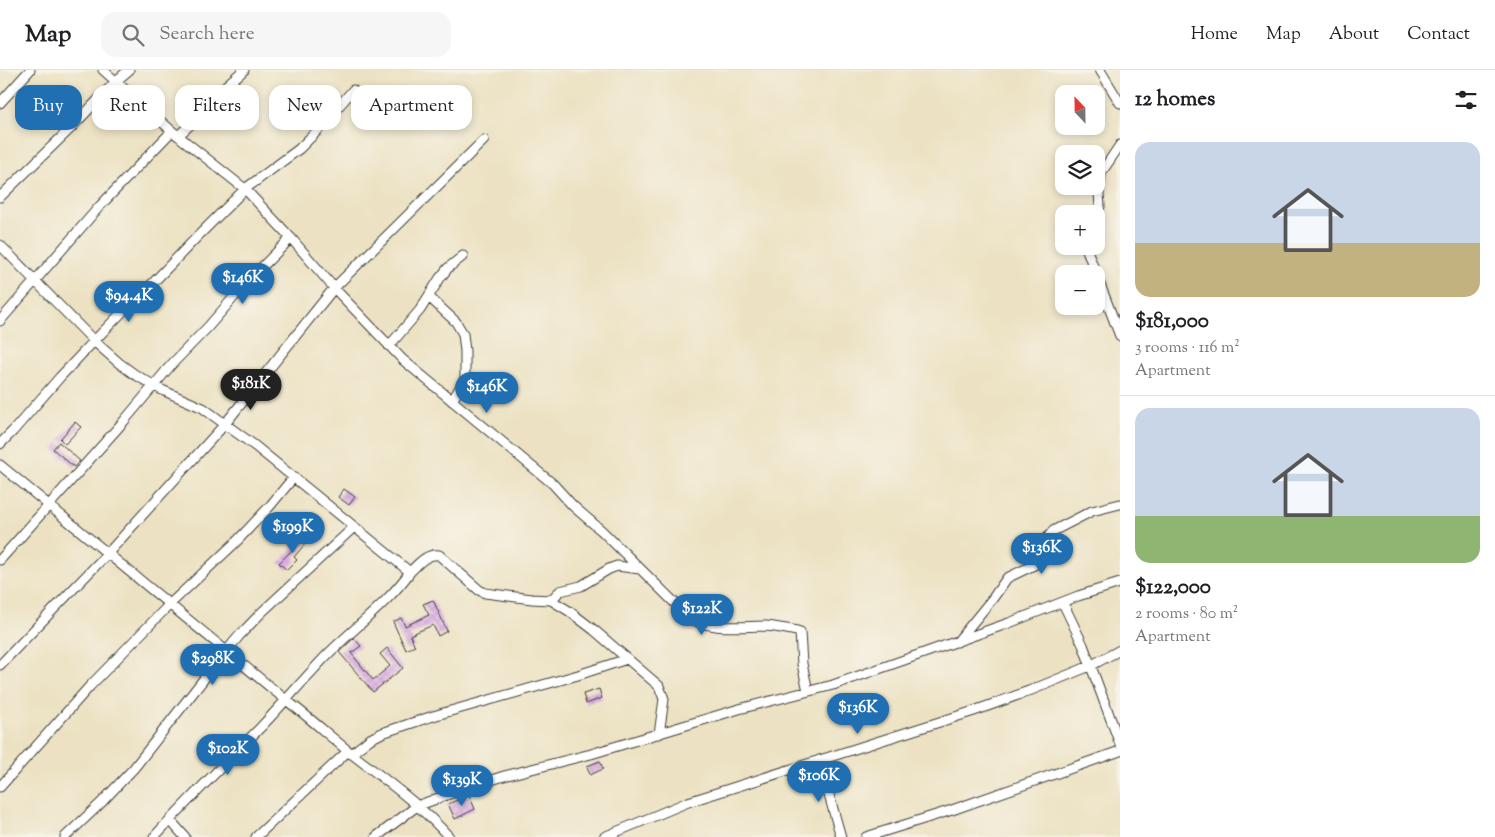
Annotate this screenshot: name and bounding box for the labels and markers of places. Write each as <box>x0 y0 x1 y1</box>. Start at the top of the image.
pin: $146K <box>208 262 278 305</box>
pin: $94.4K <box>88 280 170 323</box>
pin: $181K <box>216 368 286 411</box>
pin: $146K <box>452 372 522 414</box>
pin: $199K <box>258 512 328 554</box>
pin: $136K <box>1007 532 1077 575</box>
pin: $122K <box>667 594 737 636</box>
pin: $298K <box>178 644 248 686</box>
pin: $136K <box>823 692 893 735</box>
pin: $102K <box>193 734 263 776</box>
pin: $106K <box>784 760 854 803</box>
pin: $139K <box>427 764 497 807</box>

